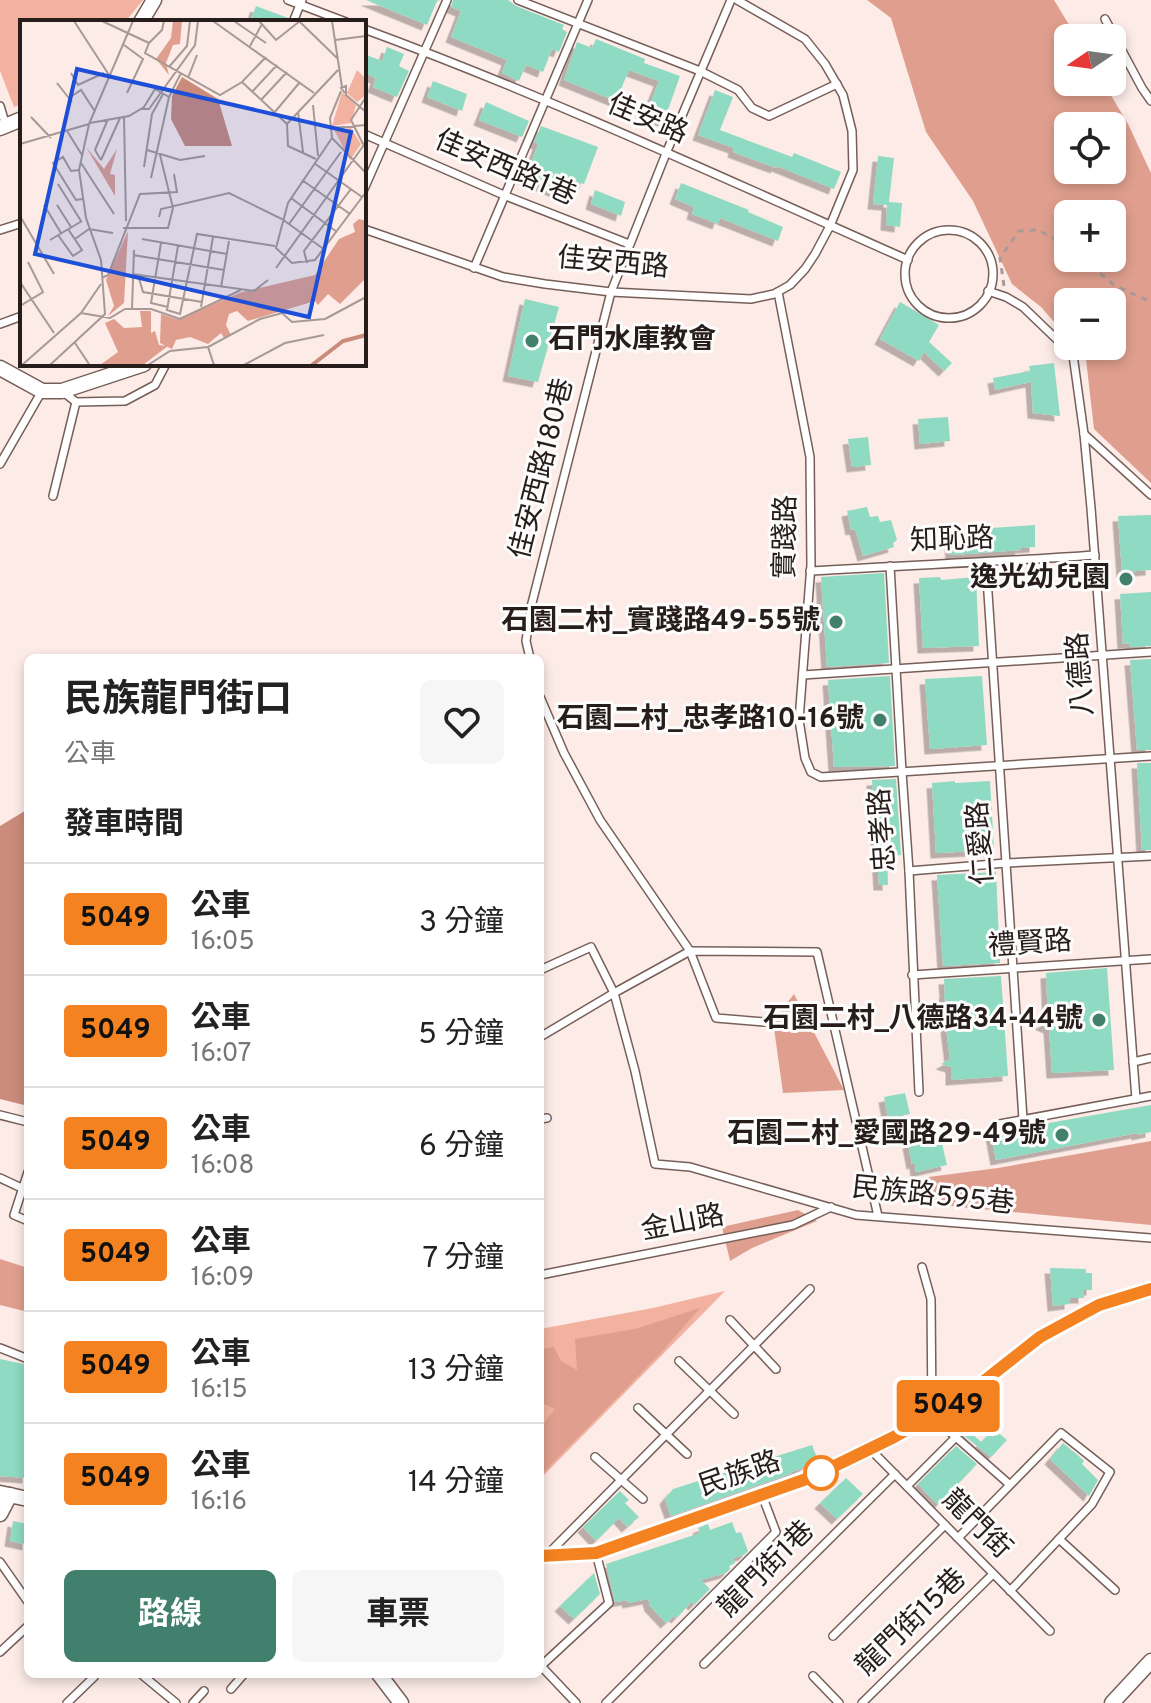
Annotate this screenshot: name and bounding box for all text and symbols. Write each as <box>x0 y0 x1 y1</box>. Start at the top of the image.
inset map <box>20 20 366 366</box>
north arrow <box>1054 24 1126 96</box>
map controls <box>1054 24 1126 360</box>
street label: 佳安路 <box>601 87 693 153</box>
button: locate <box>1054 112 1126 184</box>
street label: 佳安西路1巷 <box>429 123 581 215</box>
button: + <box>1054 200 1126 272</box>
street label: 佳安西路 <box>556 241 670 287</box>
button: − <box>1054 288 1126 360</box>
place label: 石門水庫教會 <box>548 323 716 359</box>
marker: 石門水庫教會 <box>523 332 541 350</box>
street label: 佳安西路180巷 <box>503 375 583 563</box>
street label: 實踐路 <box>768 495 806 579</box>
street label: 知恥路 <box>909 522 995 560</box>
place label: 逸光幼兒園 <box>970 561 1110 597</box>
marker: 逸光幼兒園 <box>1117 570 1135 588</box>
place label: 石園二村_實踐路49-55號 <box>501 604 820 640</box>
marker: 石園二村_實踐路49-55號 <box>827 613 845 631</box>
street label: 八德路 <box>1061 631 1103 717</box>
text: 民族龍門街口 <box>64 677 292 726</box>
button: heart <box>420 680 504 764</box>
place label: 石園二村_忠孝路10-16號 <box>556 702 864 738</box>
marker: 石園二村_忠孝路10-16號 <box>871 711 889 729</box>
text: 公車 <box>64 739 116 772</box>
street label: 忠孝路 <box>863 787 905 873</box>
street label: 仁愛路 <box>961 800 1003 886</box>
text: 發車時間 <box>64 807 184 844</box>
text: 公車 <box>191 889 251 926</box>
text: 5049 <box>80 901 151 937</box>
text: 3 分鐘 <box>419 905 504 942</box>
street label: 禮賢路 <box>987 924 1073 966</box>
text: 16:05 <box>191 926 255 959</box>
text: 公車 <box>191 1001 251 1038</box>
place label: 石園二村_八德路34-44號 <box>763 1002 1083 1038</box>
marker: 石園二村_八德路34-44號 <box>1090 1011 1108 1029</box>
text: 5049 <box>80 1013 151 1049</box>
text: 5 分鐘 <box>418 1017 504 1054</box>
text: 16:07 <box>191 1038 251 1071</box>
text: 公車 <box>191 1113 251 1150</box>
place label: 石園二村_愛國路29-49號 <box>727 1117 1046 1153</box>
text: 5049 <box>80 1125 151 1161</box>
marker: 石園二村_愛國路29-49號 <box>1053 1126 1071 1144</box>
text: 6 分鐘 <box>419 1129 504 1166</box>
text: 16:08 <box>191 1150 254 1183</box>
street label: 民族路595巷 <box>850 1171 1016 1223</box>
street label: 金山路 <box>638 1198 728 1250</box>
text: 公車 <box>191 1225 251 1262</box>
text: 5049 <box>80 1237 151 1273</box>
text: 7 分鐘 <box>422 1241 504 1278</box>
text: 16:09 <box>191 1262 254 1295</box>
text: 公車 <box>191 1337 251 1374</box>
text: 5049 <box>80 1349 151 1385</box>
text: 13 分鐘 <box>408 1353 504 1390</box>
text: 16:15 <box>191 1374 248 1407</box>
line badge: 5049 <box>892 1380 1004 1432</box>
text: 5049 <box>913 1388 983 1424</box>
street label: 民族路 <box>694 1444 786 1506</box>
text: 公車 <box>191 1449 251 1486</box>
unlabelled marker <box>804 1456 838 1490</box>
text: 5049 <box>80 1461 151 1497</box>
text: 14 分鐘 <box>408 1465 504 1502</box>
street label: 龍門街 <box>934 1483 1018 1567</box>
text: 16:16 <box>191 1486 247 1519</box>
street label: 龍門街1巷 <box>711 1514 823 1626</box>
street label: 龍門街15巷 <box>849 1561 975 1685</box>
button: 路線 <box>64 1570 276 1662</box>
button: 車票 <box>292 1570 504 1662</box>

